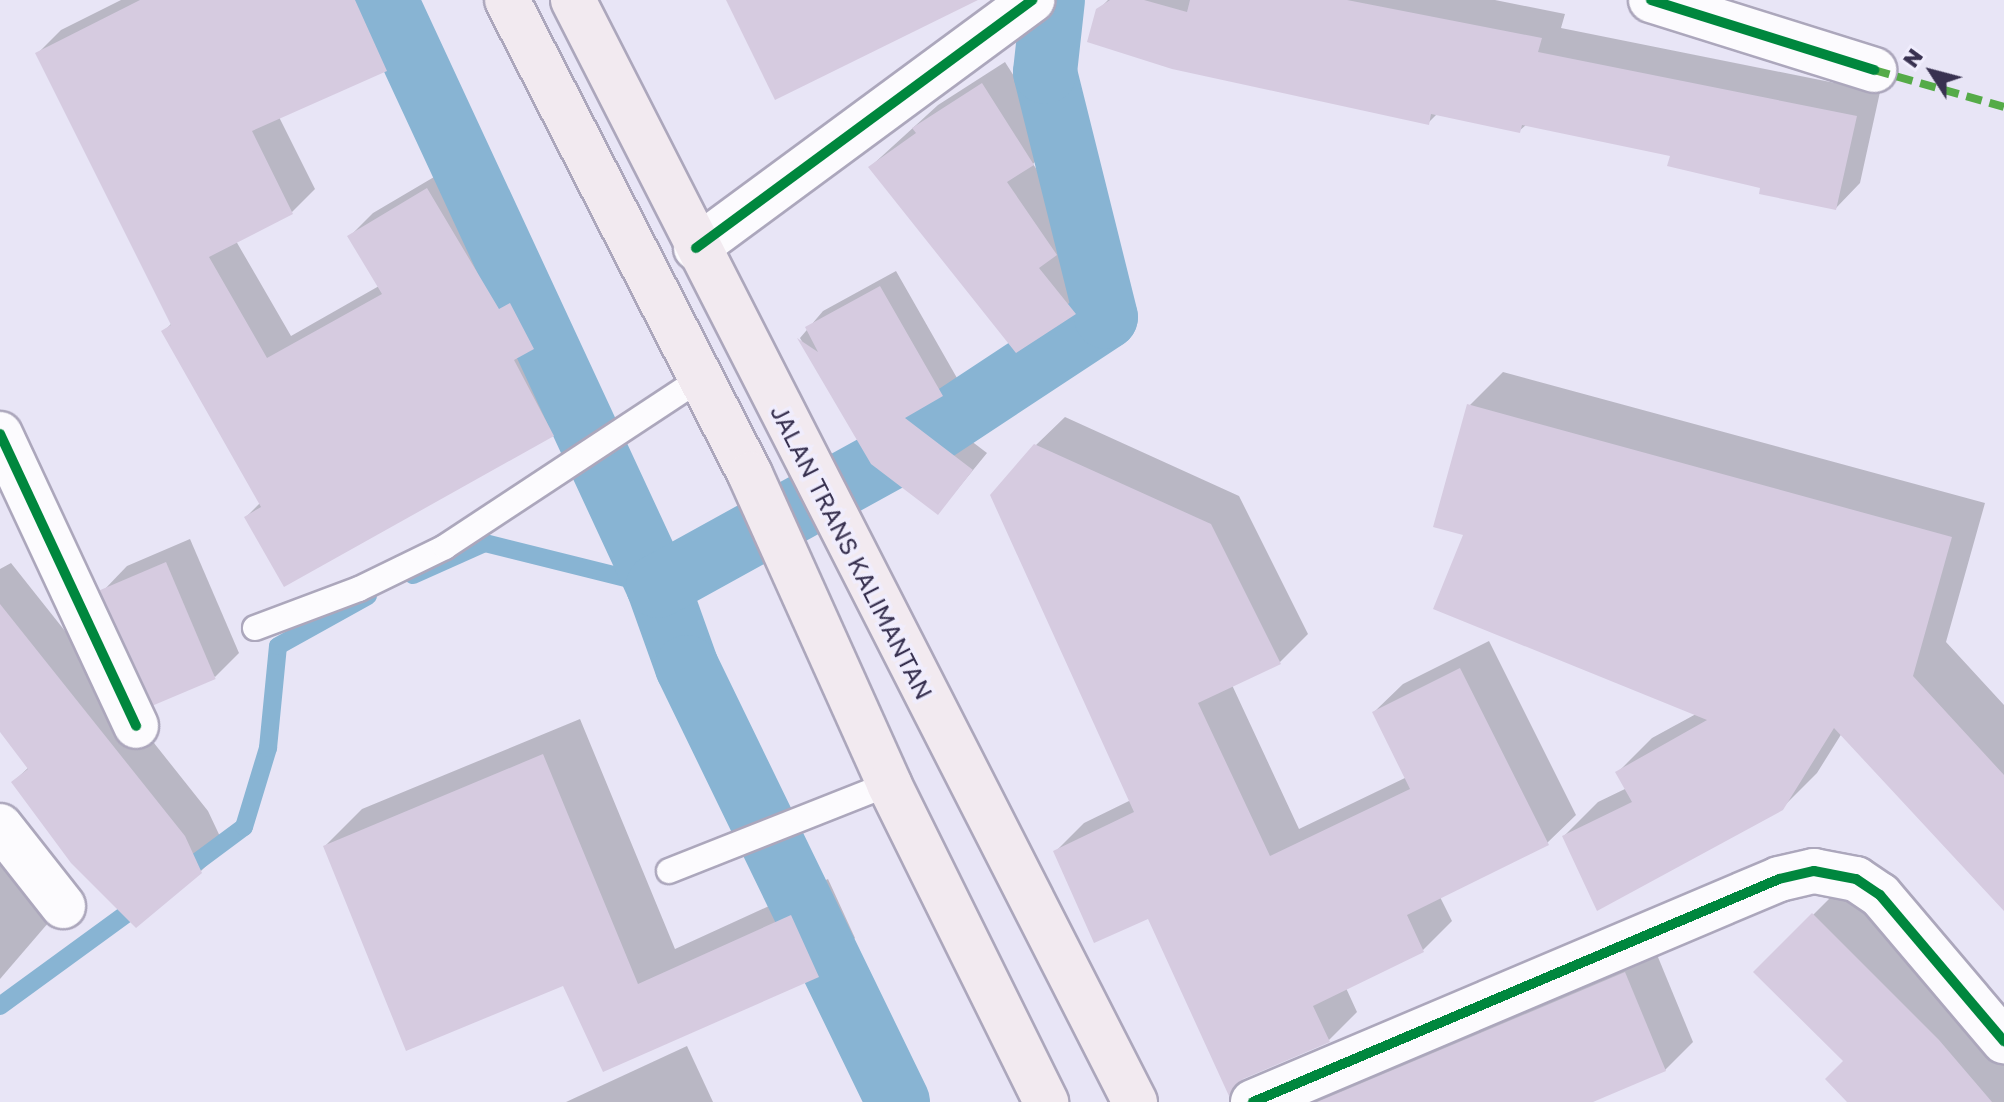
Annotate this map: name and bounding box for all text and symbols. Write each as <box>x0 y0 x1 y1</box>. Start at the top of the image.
north arrow <box>1892 32 1972 112</box>
text: N <box>1896 43 1928 72</box>
street label: JALAN TRANS KALIMANTAN <box>765 400 939 704</box>

